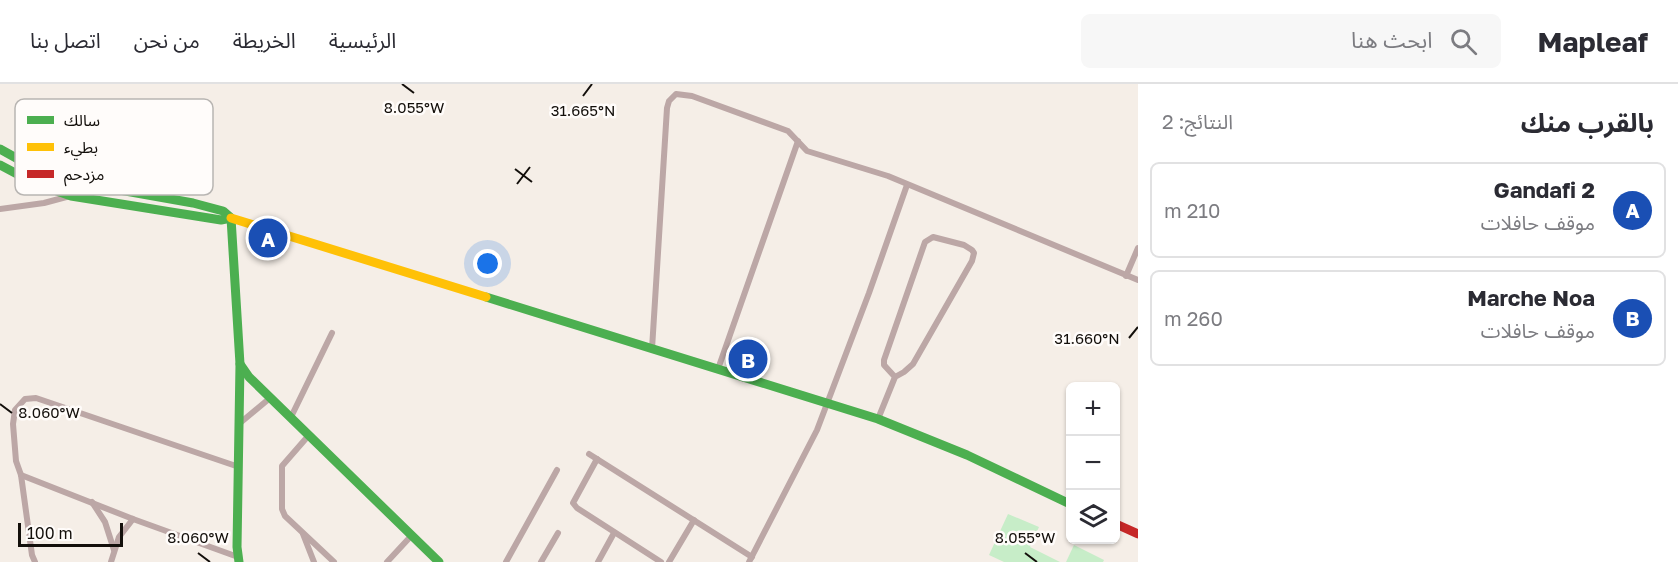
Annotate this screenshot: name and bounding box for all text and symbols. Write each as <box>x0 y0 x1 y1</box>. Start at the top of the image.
search box <box>1081 14 1501 68</box>
icon: search <box>1447 25 1480 58</box>
text: Mapleaf <box>1537 25 1648 58</box>
text: ابحث هنا <box>1351 26 1432 53</box>
text: اتصل بنا <box>30 27 101 53</box>
text: من نحن <box>134 27 200 53</box>
text: الخريطة <box>233 27 296 53</box>
text: الرئيسية <box>329 27 396 53</box>
text: 8.055°W <box>384 98 444 116</box>
legend <box>15 99 213 195</box>
text: 31.665°N <box>551 101 615 119</box>
text: بالقرب منك <box>1521 107 1654 138</box>
text: النتائج: 2 <box>1162 109 1233 133</box>
text: سالك <box>64 110 100 130</box>
text: بطيء <box>64 137 98 160</box>
text: مزدحم <box>64 164 104 187</box>
text: Gandafi 2 <box>1493 176 1595 203</box>
text: 210 m <box>1164 198 1220 222</box>
text: A <box>1625 198 1640 222</box>
text: موقف حافلات <box>1481 210 1595 234</box>
pin: A <box>248 216 288 260</box>
your location <box>473 249 502 278</box>
text: Marche Noa <box>1467 284 1595 311</box>
text: 260 m <box>1164 306 1223 330</box>
text: B <box>1625 306 1640 330</box>
text: موقف حافلات <box>1481 318 1595 342</box>
text: 31.660°N <box>1054 329 1120 347</box>
pin: B <box>728 336 768 382</box>
map controls <box>1066 382 1120 544</box>
button: + <box>1066 382 1120 436</box>
text: 8.060°W <box>18 403 80 421</box>
button: − <box>1066 436 1120 490</box>
button: layers <box>1066 490 1120 544</box>
scale bar <box>18 520 123 548</box>
text: 100 m <box>27 523 73 543</box>
text: 8.060°W <box>167 528 229 546</box>
text: 8.055°W <box>995 528 1055 546</box>

